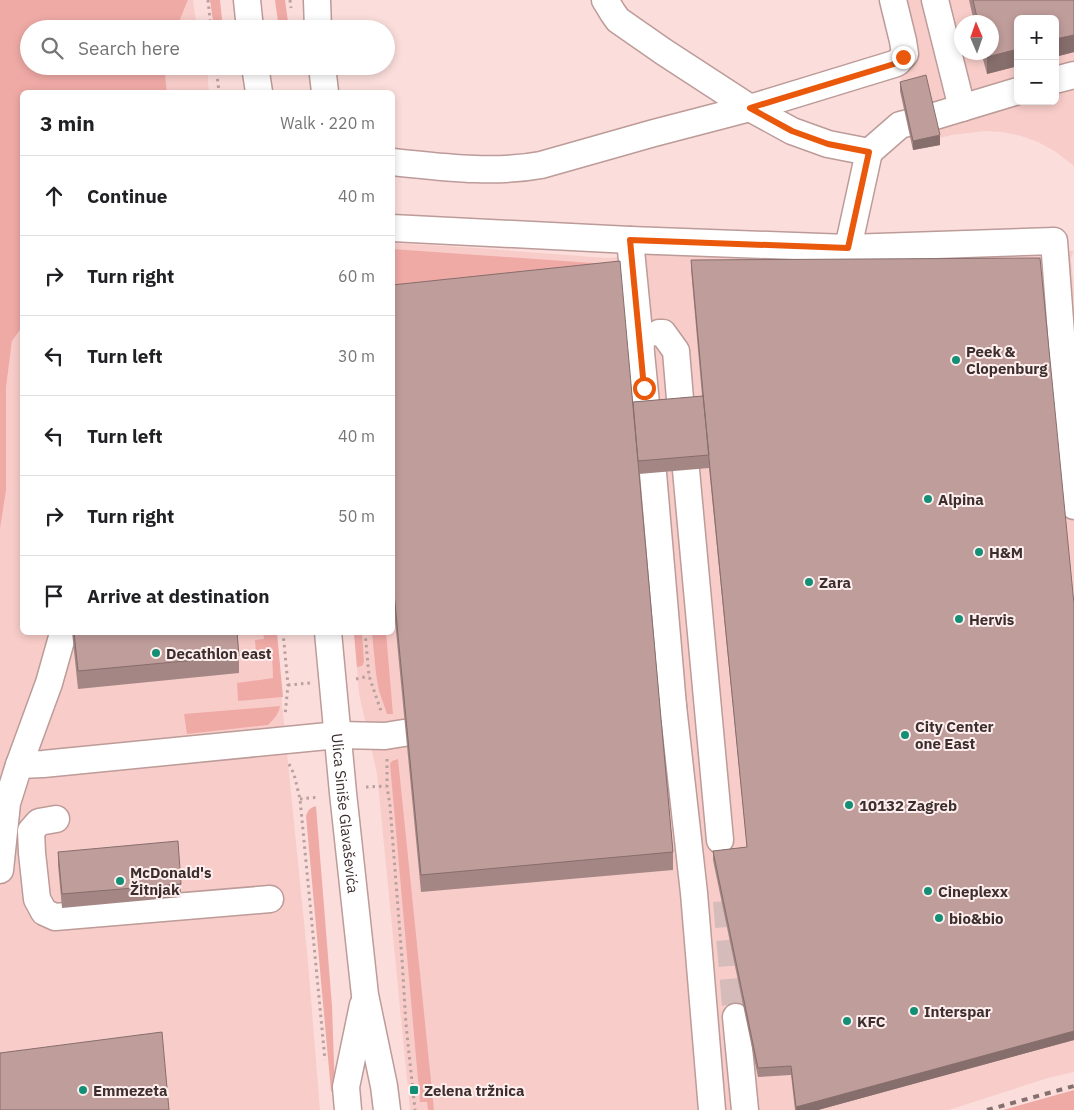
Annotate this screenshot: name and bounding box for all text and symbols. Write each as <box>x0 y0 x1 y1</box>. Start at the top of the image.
north arrow <box>954 15 999 60</box>
map controls <box>1014 15 1059 105</box>
button: + <box>1014 15 1059 60</box>
search box <box>20 20 395 75</box>
icon: search <box>38 34 66 62</box>
text: Search here <box>78 36 180 60</box>
route end <box>892 46 915 69</box>
button: − <box>1014 60 1059 105</box>
text: 3 min <box>40 109 95 137</box>
text: Walk · 220 m <box>280 113 375 133</box>
icon: ahead <box>40 182 68 210</box>
text: Continue <box>87 184 167 208</box>
text: 40 m <box>338 186 375 206</box>
icon: right <box>40 262 68 290</box>
text: Turn right <box>87 264 174 288</box>
text: 60 m <box>338 266 375 286</box>
icon: left <box>40 342 68 370</box>
place label: Peek & Clopenburg <box>966 342 1048 378</box>
text: Turn left <box>87 344 163 368</box>
text: 30 m <box>338 346 375 366</box>
marker: Peek & Clopenburg <box>950 354 962 366</box>
route start <box>633 377 656 400</box>
icon: left <box>40 422 68 450</box>
text: Turn left <box>87 424 163 448</box>
text: 40 m <box>338 426 375 446</box>
place label: Alpina <box>938 490 984 509</box>
marker: Alpina <box>922 493 934 505</box>
icon: right <box>40 502 68 530</box>
text: Turn right <box>87 504 174 528</box>
text: 50 m <box>338 506 375 526</box>
place label: H&M <box>989 543 1023 562</box>
marker: H&M <box>973 546 985 558</box>
place label: Zara <box>819 573 851 592</box>
marker: Zara <box>803 576 815 588</box>
icon: arrive <box>40 582 68 610</box>
text: Arrive at destination <box>87 584 270 608</box>
place label: Hervis <box>969 610 1015 629</box>
marker: Hervis <box>953 613 965 625</box>
place label: Decathlon east <box>166 644 272 663</box>
marker: Decathlon east <box>150 647 162 659</box>
place label: City Center one East <box>915 717 994 753</box>
marker: City Center one East <box>899 729 911 741</box>
street label: Ulica Siniše Glavaševića <box>328 732 363 894</box>
place label: 10132 Zagreb <box>859 796 957 815</box>
marker: 10132 Zagreb <box>843 799 855 811</box>
place label: McDonald's Žitnjak <box>130 863 212 899</box>
marker: McDonald's Žitnjak <box>114 875 126 887</box>
place label: Cineplexx <box>938 882 1009 901</box>
marker: Cineplexx <box>922 885 934 897</box>
place label: bio&bio <box>949 909 1004 928</box>
marker: bio&bio <box>933 912 945 924</box>
place label: Interspar <box>924 1002 991 1021</box>
marker: Interspar <box>908 1005 920 1017</box>
place label: KFC <box>857 1012 886 1031</box>
marker: KFC <box>841 1015 853 1027</box>
place label: Emmezeta <box>93 1081 168 1100</box>
place label: Zelena tržnica <box>424 1081 525 1100</box>
marker: Emmezeta <box>77 1084 89 1096</box>
marker: Zelena tržnica <box>408 1084 420 1096</box>

